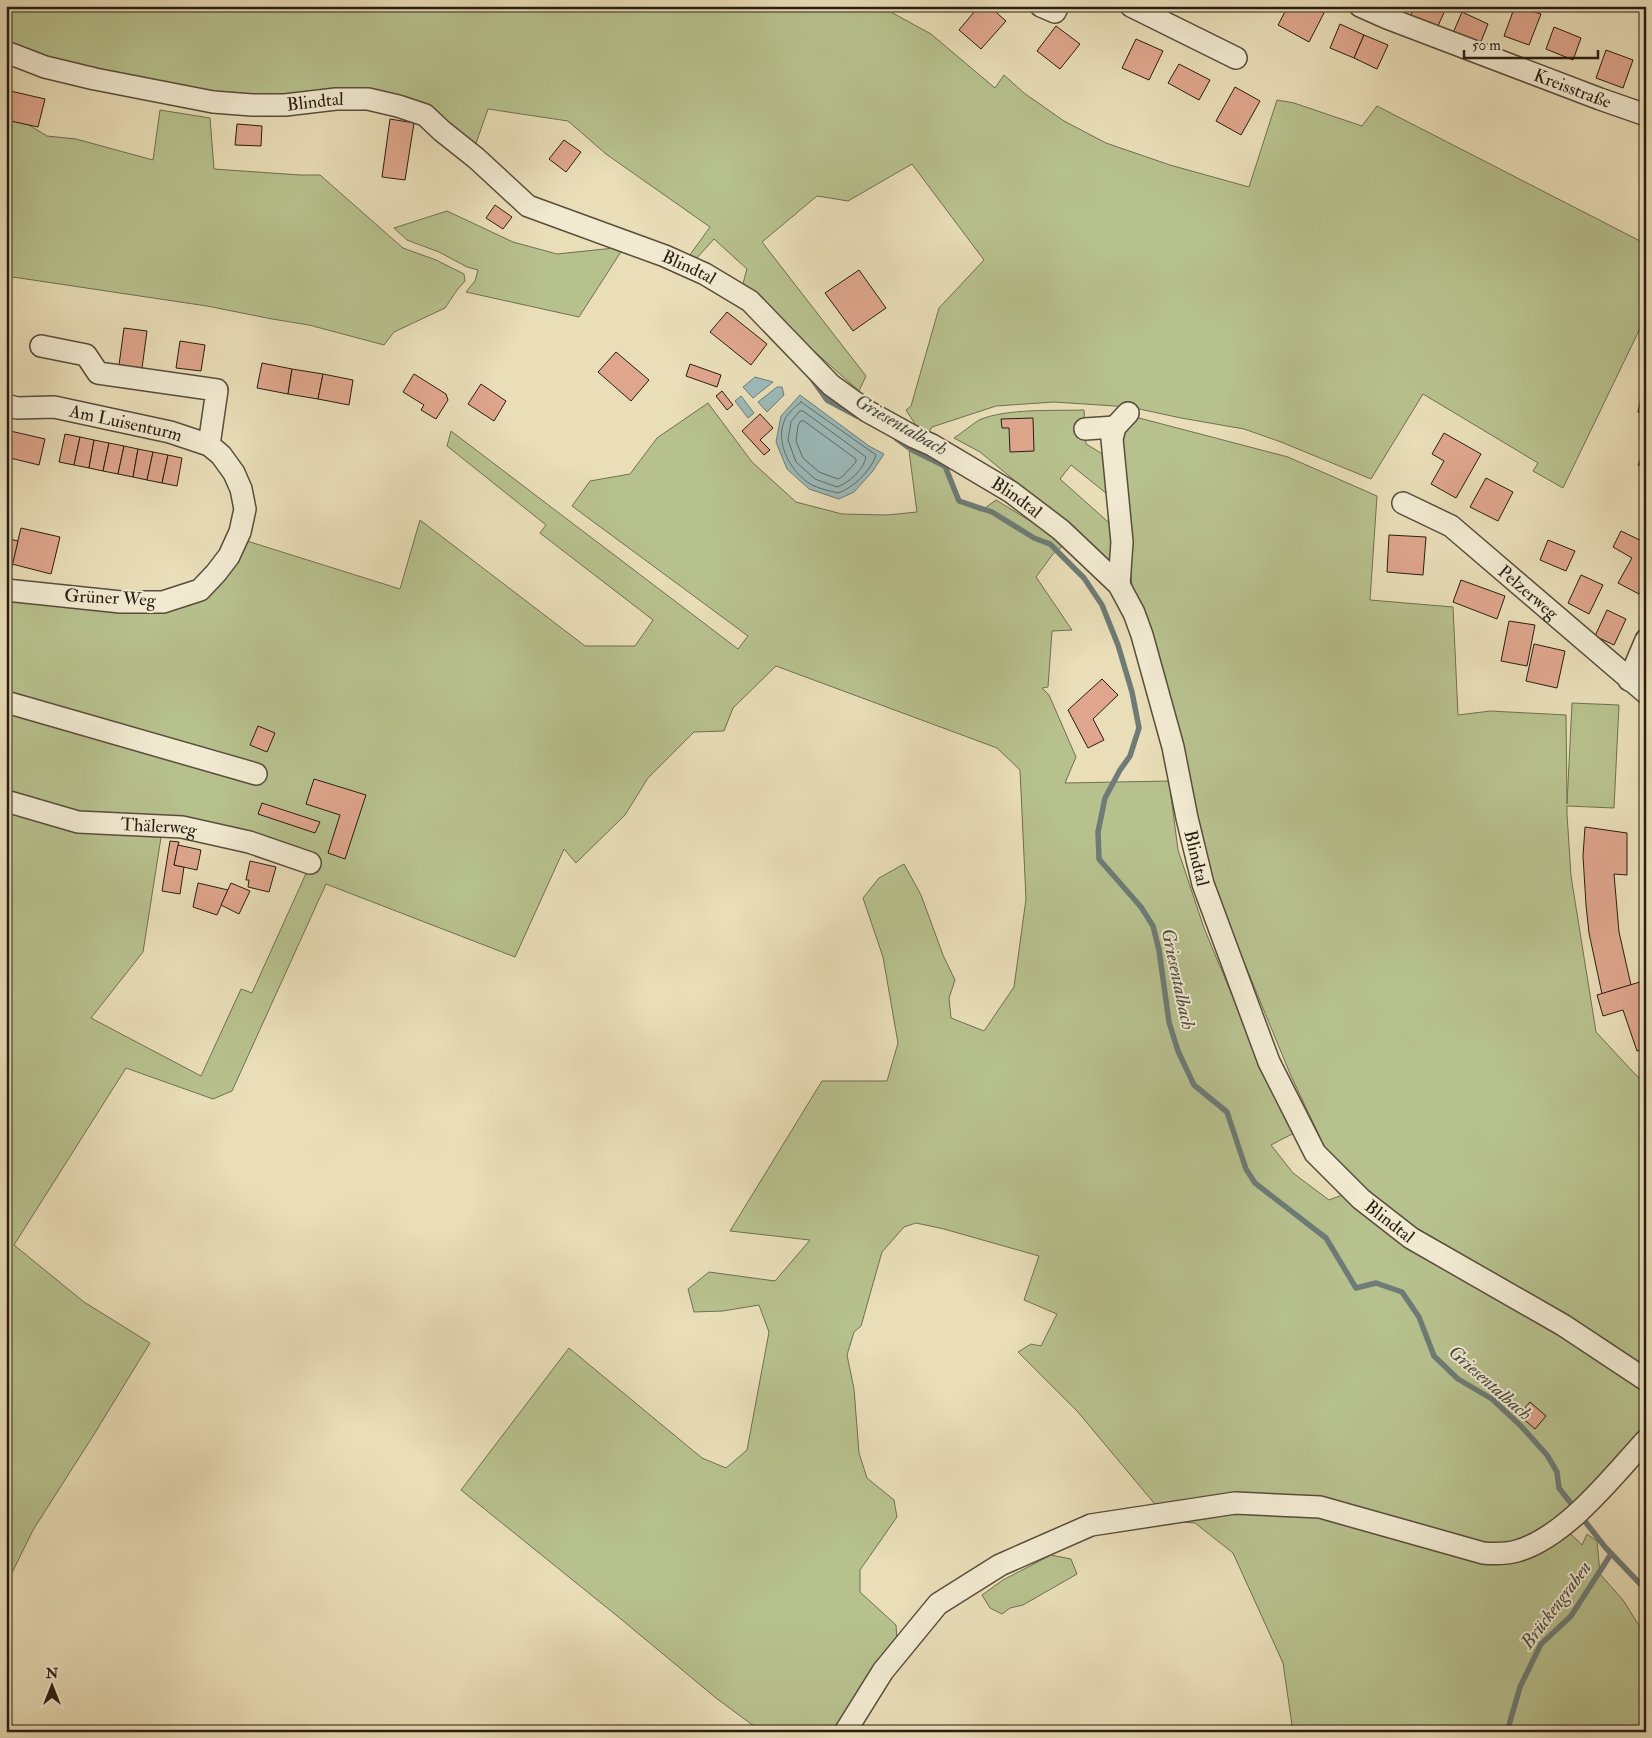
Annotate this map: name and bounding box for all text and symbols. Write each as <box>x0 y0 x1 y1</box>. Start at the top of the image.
scale bar <box>1464 28 1598 60</box>
text: 50 m <box>1472 36 1501 55</box>
street label: Kreisstraße <box>1530 63 1615 114</box>
street label: Blindtal <box>286 87 344 116</box>
street label: Blindtal <box>658 245 721 290</box>
water label: Griesentalbach <box>850 389 952 461</box>
street label: Am Luisenturm <box>66 399 186 447</box>
street label: Blindtal <box>987 471 1047 523</box>
street label: Pelzerweg <box>1493 560 1564 625</box>
street label: Grüner Weg <box>64 584 157 612</box>
street label: Thälerweg <box>120 813 200 842</box>
street label: Blindtal <box>1179 828 1215 889</box>
water label: Griesentalbach <box>1156 926 1200 1032</box>
street label: Blindtal <box>1360 1195 1420 1248</box>
water label: Griesentalbach <box>1443 1340 1537 1426</box>
water label: Brückengraben <box>1515 1556 1597 1654</box>
north arrow <box>28 1660 78 1710</box>
text: N <box>45 1665 59 1682</box>

